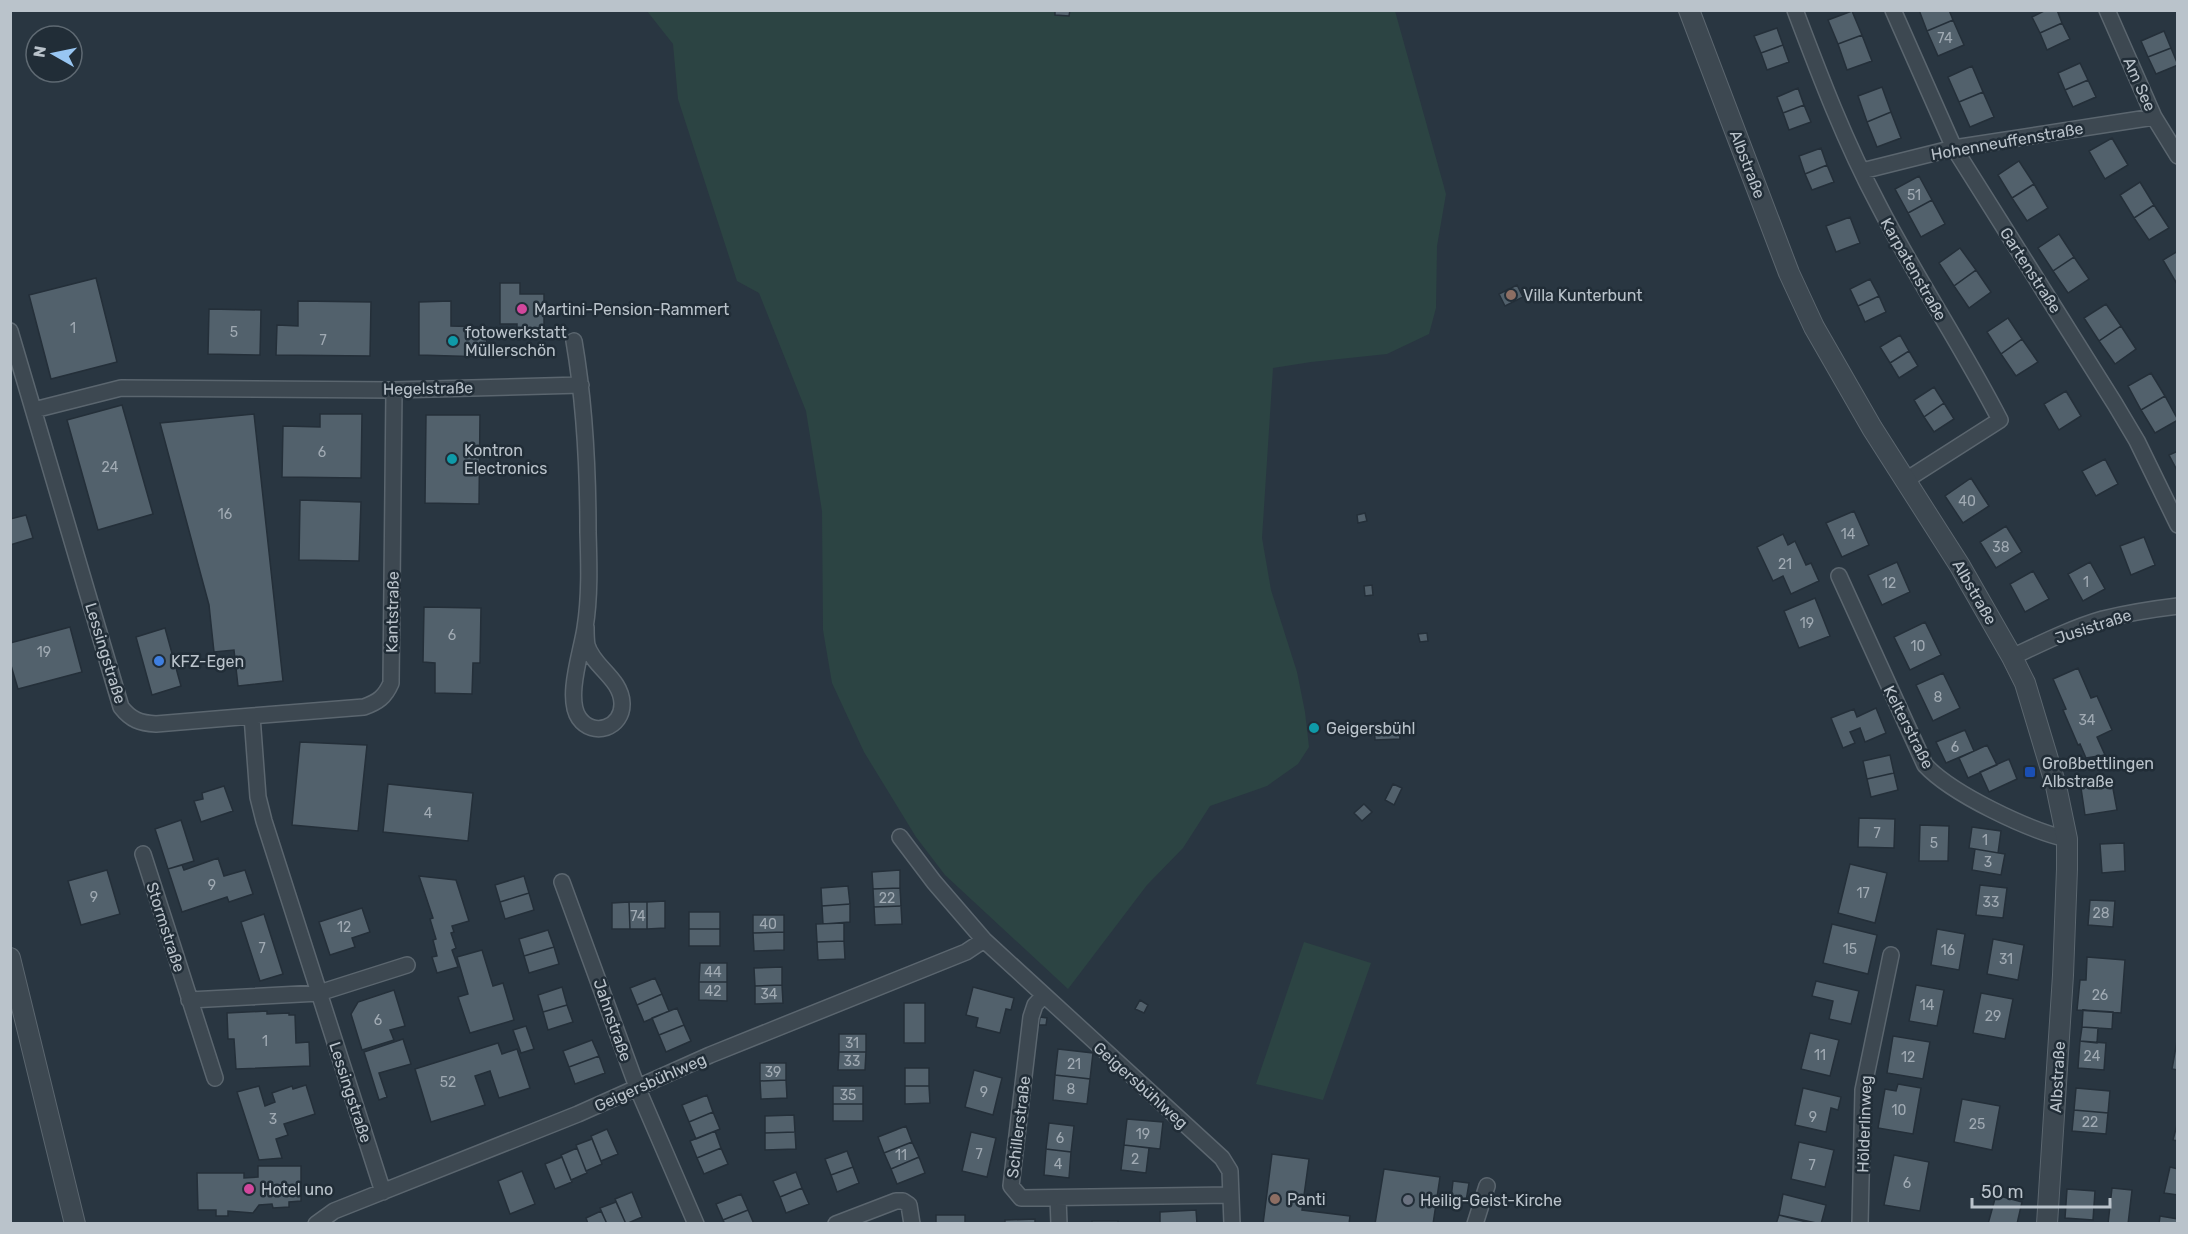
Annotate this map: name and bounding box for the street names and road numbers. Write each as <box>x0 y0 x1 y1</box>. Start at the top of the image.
street label: Am See <box>2119 54 2160 114</box>
street label: Hohenneuffenstraße <box>1929 119 2085 164</box>
street label: Albstraße <box>1726 127 1769 201</box>
street label: Karpatenstraße <box>1877 215 1951 324</box>
street label: Gartenstraße <box>1996 224 2065 317</box>
street label: Hegelstraße <box>383 378 473 399</box>
street label: Albstraße <box>1948 556 2001 628</box>
street label: Kantstraße <box>382 571 403 653</box>
street label: Lessingstraße <box>81 600 130 706</box>
street label: Jusistraße <box>2053 605 2134 648</box>
street label: Kelterstraße <box>1879 682 1938 772</box>
street label: Stormstraße <box>142 880 189 974</box>
street label: Jahnstraße <box>590 976 636 1064</box>
street label: Geigersbühlweg <box>1090 1038 1192 1133</box>
street label: Lessingstraße <box>325 1039 376 1145</box>
street label: Albstraße <box>2046 1041 2069 1113</box>
street label: Geigersbühlweg <box>591 1049 709 1116</box>
street label: Schillerstraße <box>1003 1075 1034 1179</box>
street label: Hölderlinweg <box>1853 1075 1876 1173</box>

